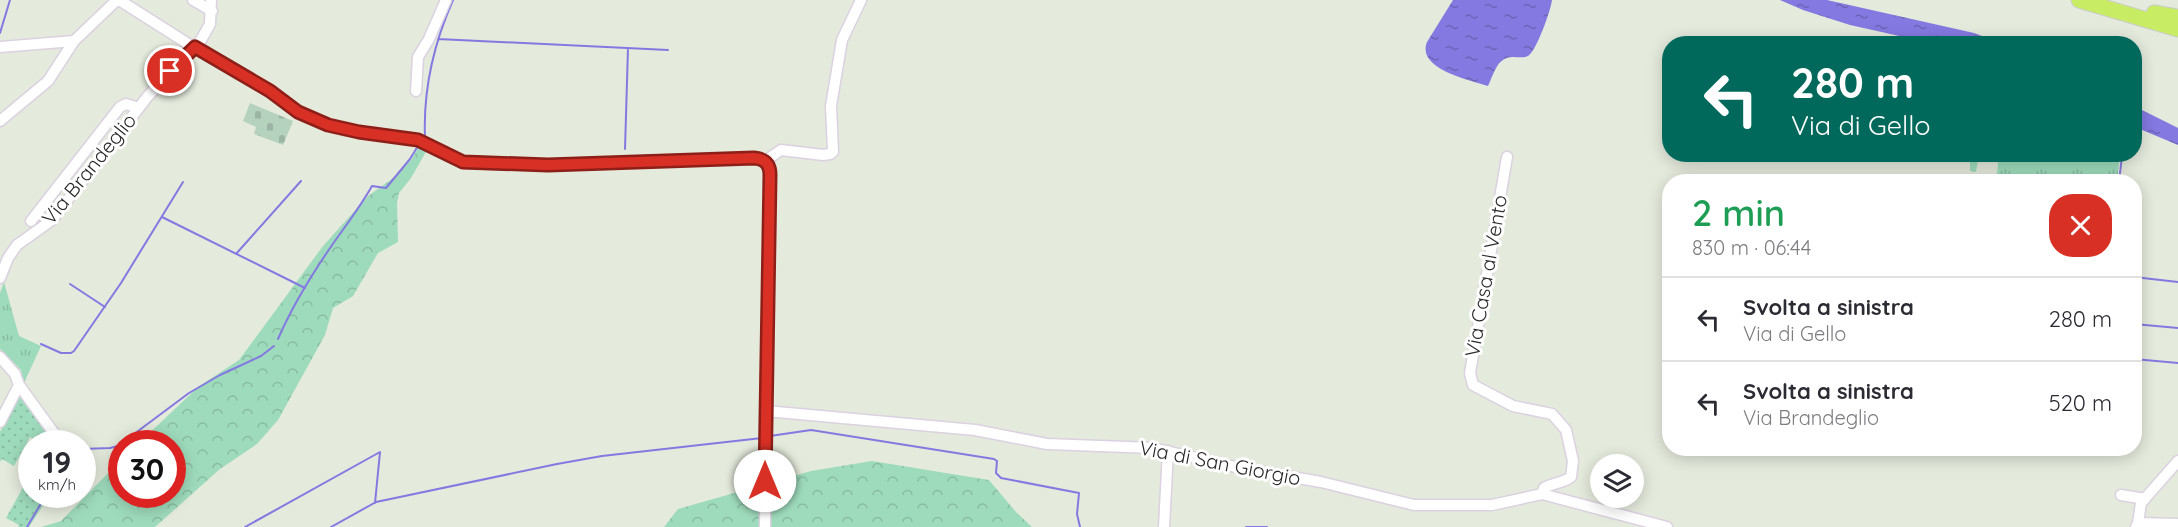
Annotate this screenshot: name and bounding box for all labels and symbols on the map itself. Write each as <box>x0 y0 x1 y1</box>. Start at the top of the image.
pin <box>144 45 195 96</box>
street label: Via Brandeglio <box>36 108 141 229</box>
street label: Via Casa al Vento <box>1459 193 1512 359</box>
speed limit sign: 30 <box>108 430 186 508</box>
street label: Via di San Giorgio <box>1137 435 1303 490</box>
position arrow <box>733 449 797 513</box>

